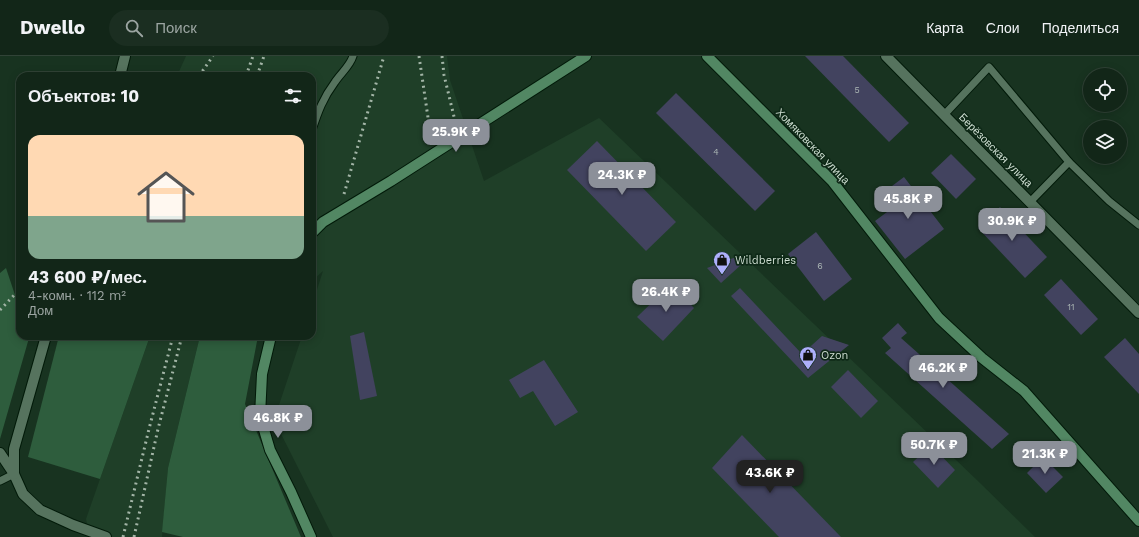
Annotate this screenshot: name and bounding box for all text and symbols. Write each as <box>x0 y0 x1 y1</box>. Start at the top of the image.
search box <box>109 10 389 46</box>
text: Dwello <box>20 16 85 39</box>
icon: search <box>123 17 145 39</box>
text: Поиск <box>155 19 197 37</box>
text: Карта <box>926 20 964 36</box>
text: Слои <box>986 20 1020 36</box>
text: Поделиться <box>1042 20 1119 36</box>
map controls <box>1083 68 1127 164</box>
button: locate <box>1083 68 1127 112</box>
icon: filters <box>282 85 304 107</box>
house number: 5 <box>854 85 860 95</box>
text: Объектов: 10 <box>28 86 139 106</box>
street label: Хомяковская улица <box>773 106 853 188</box>
street label: Берёзовская улица <box>956 111 1036 191</box>
pin: 25.9K ₽ <box>419 119 493 153</box>
button: layers <box>1083 120 1127 164</box>
text: 25.9K ₽ <box>432 124 480 139</box>
house number: 4 <box>713 147 719 157</box>
icon: home <box>130 161 202 233</box>
pin: 24.3K ₽ <box>585 162 659 196</box>
text: 24.3K ₽ <box>597 167 647 182</box>
pin: 45.8K ₽ <box>871 186 945 220</box>
text: 45.8K ₽ <box>883 191 933 206</box>
pin: 30.9K ₽ <box>975 208 1049 242</box>
text: 30.9K ₽ <box>987 213 1037 228</box>
shop icon: Wildberries <box>712 250 732 275</box>
place label: Wildberries <box>735 254 796 267</box>
house number: 6 <box>817 261 823 271</box>
text: 43 600 ₽/мес. <box>28 267 147 287</box>
pin: 26.4K ₽ <box>629 279 703 313</box>
text: 26.4K ₽ <box>641 284 691 299</box>
text: 4-комн. · 112 m² <box>28 288 126 303</box>
house number: 11 <box>1067 302 1075 312</box>
text: Дом <box>28 303 53 318</box>
shop icon: Ozon <box>798 345 818 370</box>
place label: Ozon <box>821 349 848 362</box>
pin: 46.2K ₽ <box>906 355 980 389</box>
text: 46.2K ₽ <box>918 360 968 375</box>
pin: 46.8K ₽ <box>241 405 315 439</box>
text: 46.8K ₽ <box>253 410 303 425</box>
pin: 50.7K ₽ <box>897 432 971 466</box>
text: 50.7K ₽ <box>910 437 958 452</box>
pin: 21.3K ₽ <box>1008 441 1082 475</box>
text: 21.3K ₽ <box>1022 446 1068 461</box>
pin: 43.6K ₽ <box>733 460 807 494</box>
text: 43.6K ₽ <box>745 465 795 480</box>

